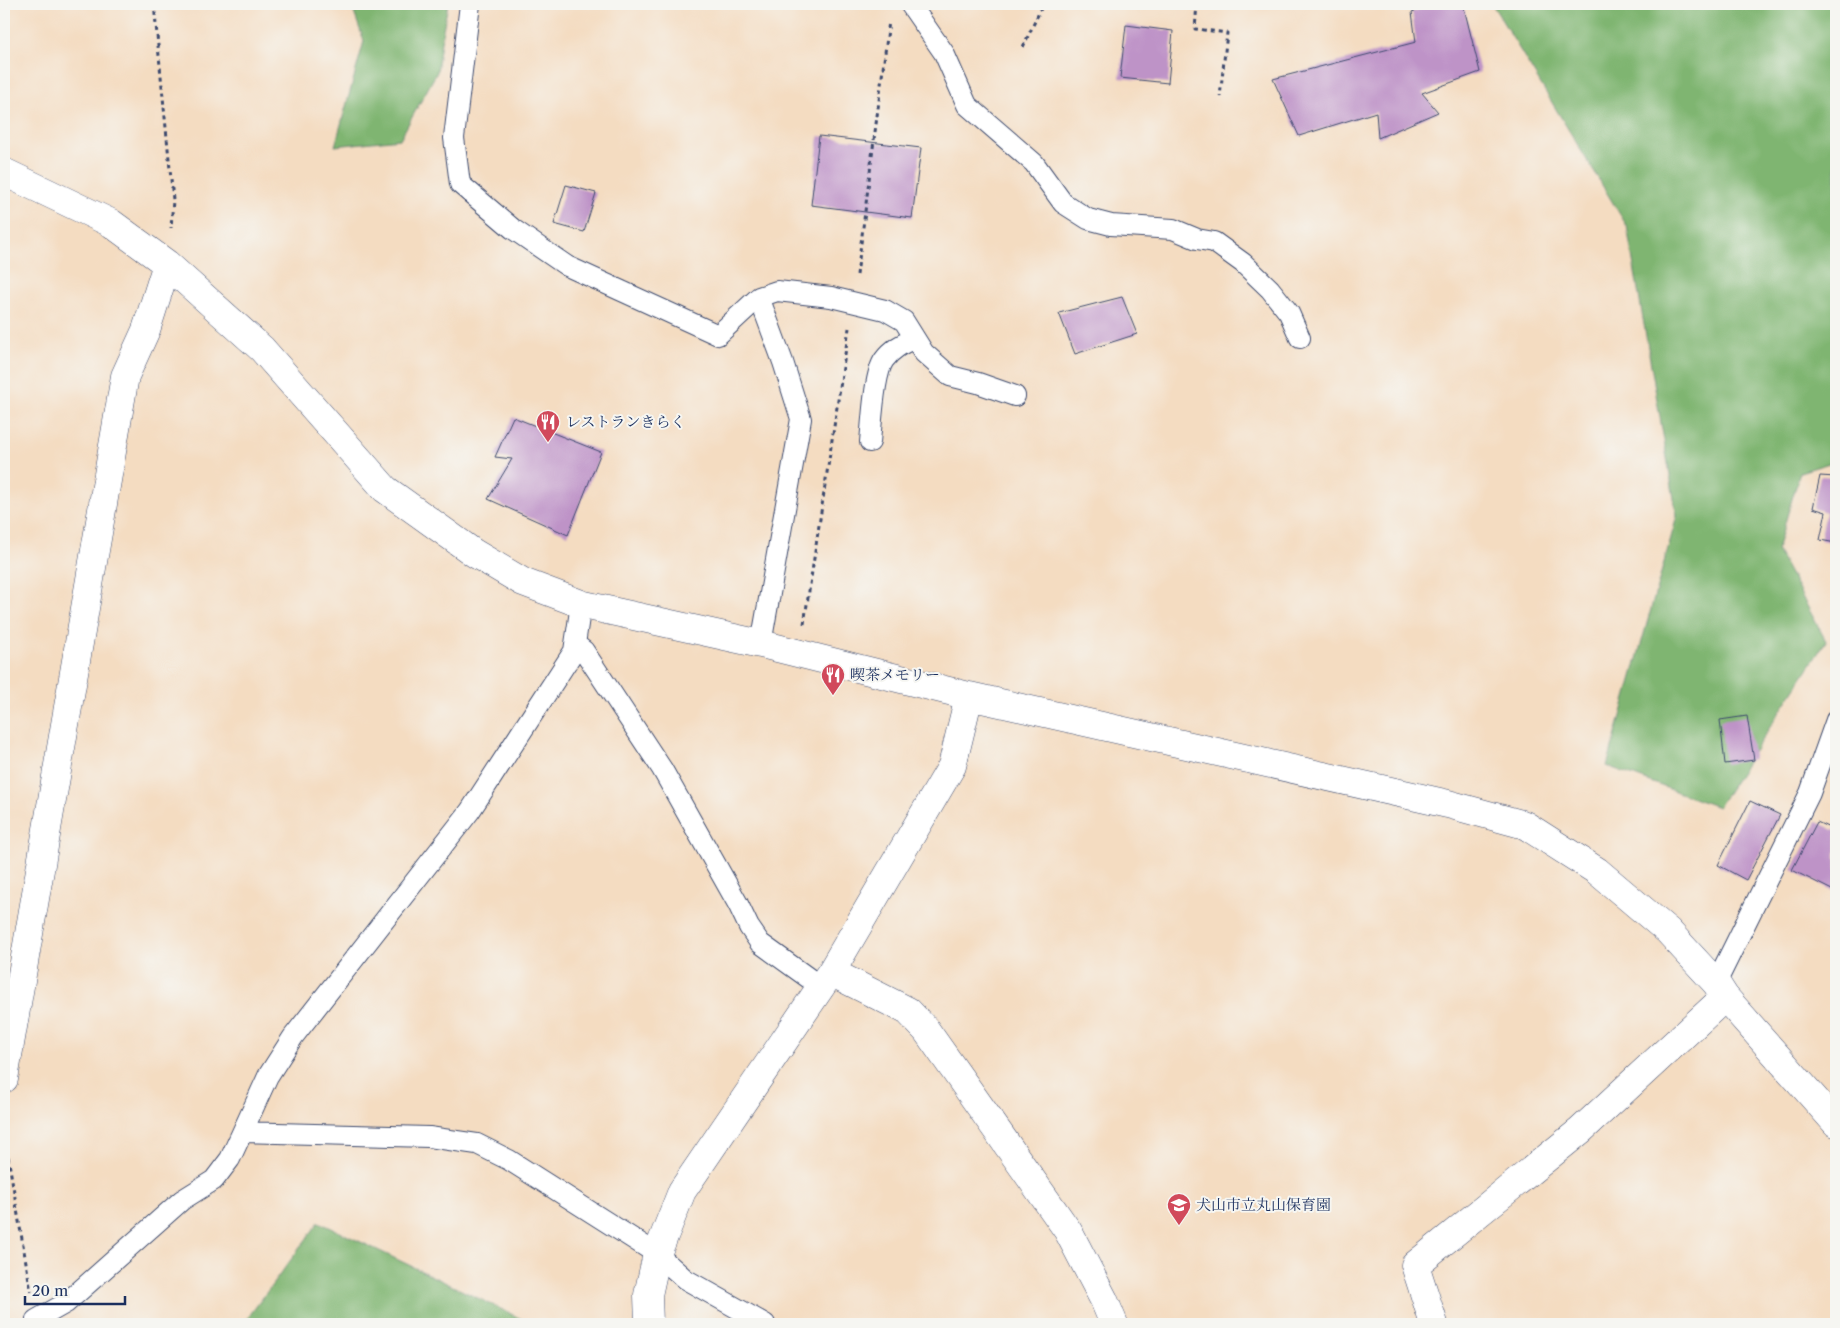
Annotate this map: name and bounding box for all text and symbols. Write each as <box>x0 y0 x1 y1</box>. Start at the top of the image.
restaurant icon: レストランきらく <box>535 409 561 443</box>
place label: レストランきらく <box>566 412 686 431</box>
restaurant icon: 喫茶メモリー <box>820 662 846 696</box>
place label: 喫茶メモリー <box>850 665 940 684</box>
school or university icon: 犬山市立丸山保育園 <box>1166 1192 1192 1226</box>
place label: 犬山市立丸山保育園 <box>1196 1195 1331 1214</box>
scale bar <box>25 1273 125 1305</box>
text: 20 m <box>32 1281 68 1300</box>

